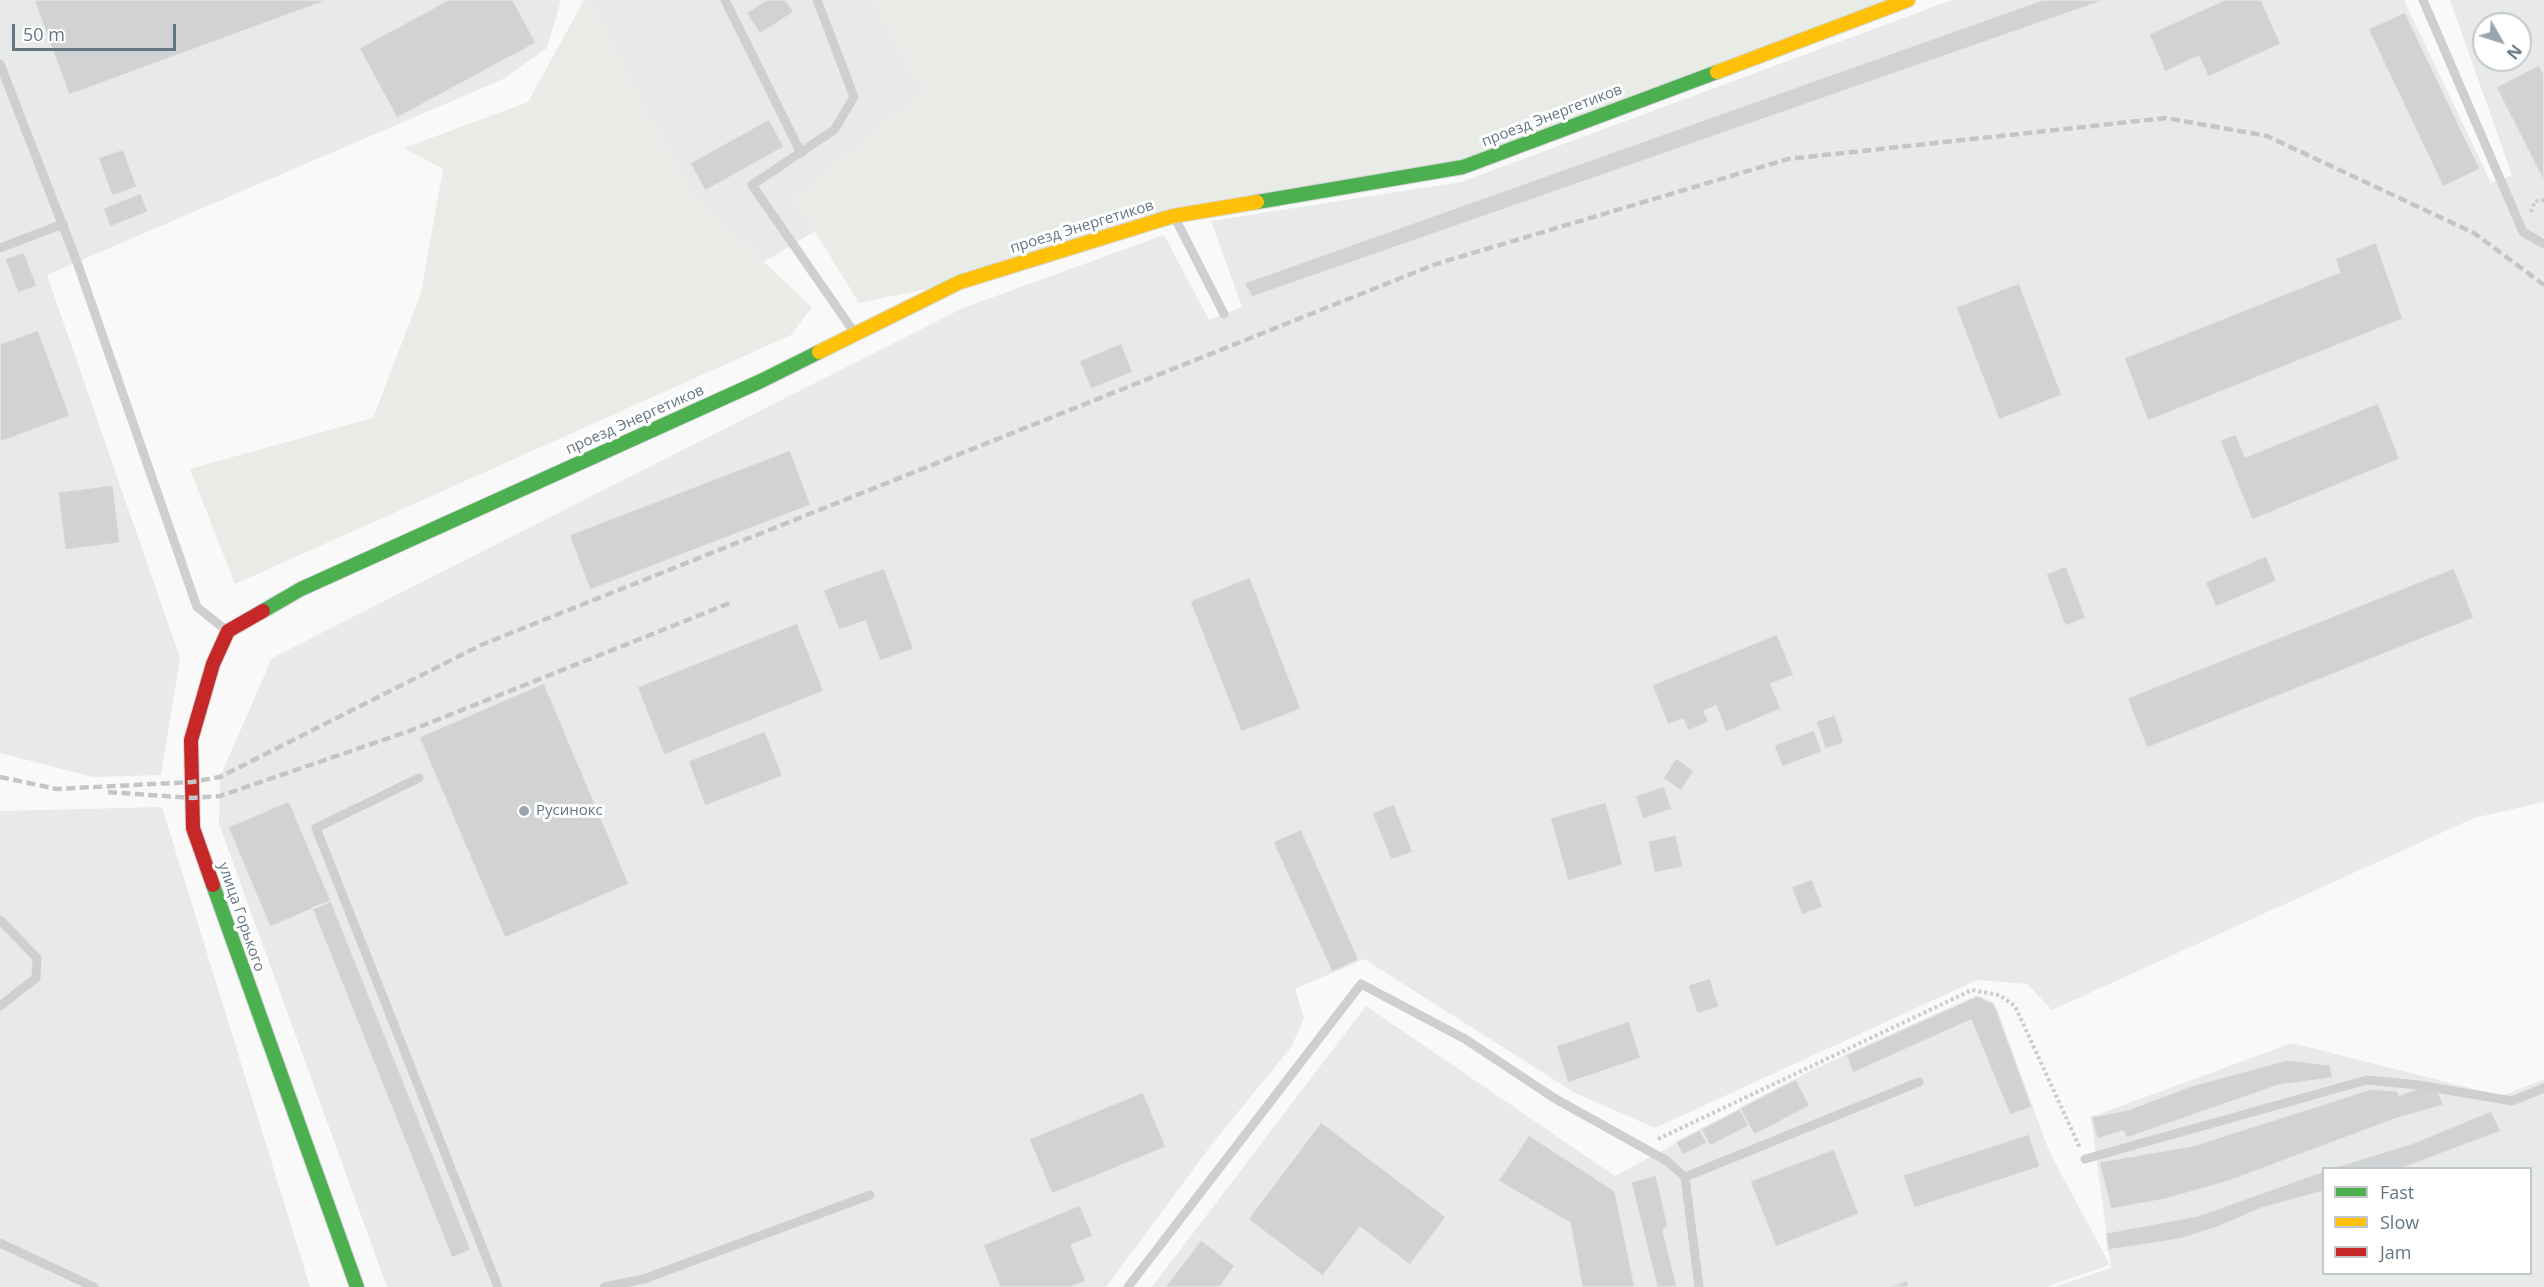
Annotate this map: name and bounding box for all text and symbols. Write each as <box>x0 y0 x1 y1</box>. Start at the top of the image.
scale bar <box>15 12 178 50</box>
north arrow <box>2472 12 2532 72</box>
text: 50 m <box>23 22 65 46</box>
text: N <box>2502 40 2527 64</box>
street label: проезд Энергетиков <box>1479 81 1625 151</box>
street label: проезд Энергетиков <box>1008 197 1156 257</box>
street label: проезд Энергетиков <box>563 381 707 459</box>
place label: Русинокс <box>536 802 603 820</box>
marker: Русинокс <box>517 804 531 818</box>
street label: улица Горького <box>214 860 268 974</box>
legend <box>2322 1167 2532 1275</box>
text: Fast <box>2380 1180 2414 1204</box>
text: Slow <box>2380 1210 2419 1234</box>
text: Jam <box>2380 1240 2412 1264</box>

